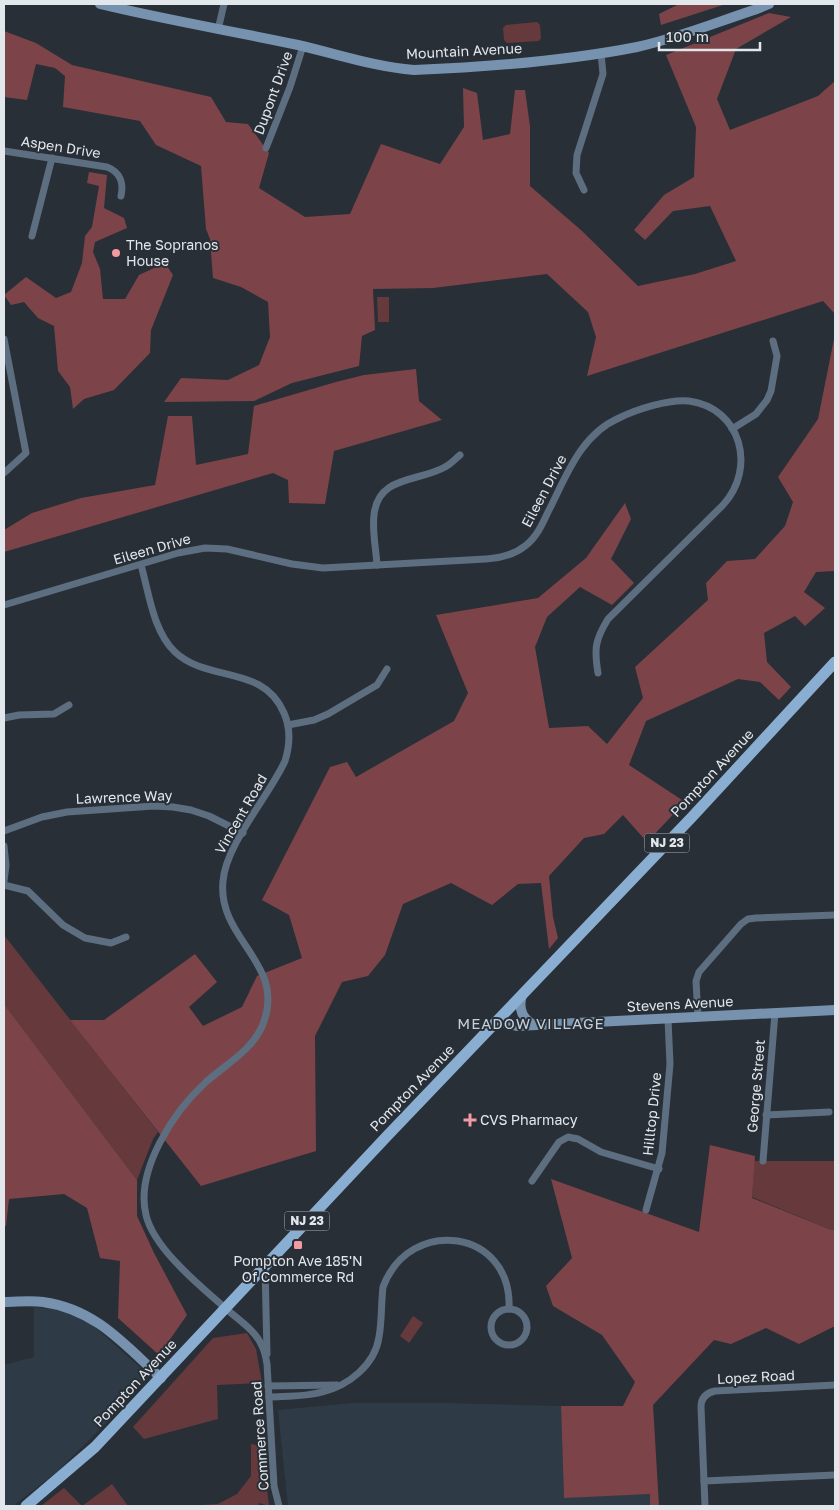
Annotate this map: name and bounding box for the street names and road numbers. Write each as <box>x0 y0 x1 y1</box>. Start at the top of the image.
street label: Mountain Avenue <box>406 39 522 62</box>
street label: Dupont Drive <box>250 49 295 137</box>
street label: Aspen Drive <box>20 132 102 161</box>
street label: Eileen Drive <box>517 452 570 530</box>
street label: Eileen Drive <box>111 529 193 568</box>
street label: Pompton Avenue <box>667 725 757 820</box>
street label: Vincent Road <box>211 771 270 857</box>
street label: Lawrence Way <box>75 786 173 807</box>
road number: NJ 23 <box>644 834 690 852</box>
street label: Stevens Avenue <box>626 992 734 1015</box>
street label: George Street <box>743 1039 768 1133</box>
street label: Pompton Avenue <box>366 1041 457 1135</box>
street label: Hilltop Drive <box>639 1071 664 1157</box>
road number: NJ 23 <box>284 1212 330 1230</box>
street label: Pompton Avenue <box>90 1335 180 1430</box>
street label: Lopez Road <box>717 1366 795 1387</box>
street label: Commerce Road <box>247 1381 272 1491</box>

